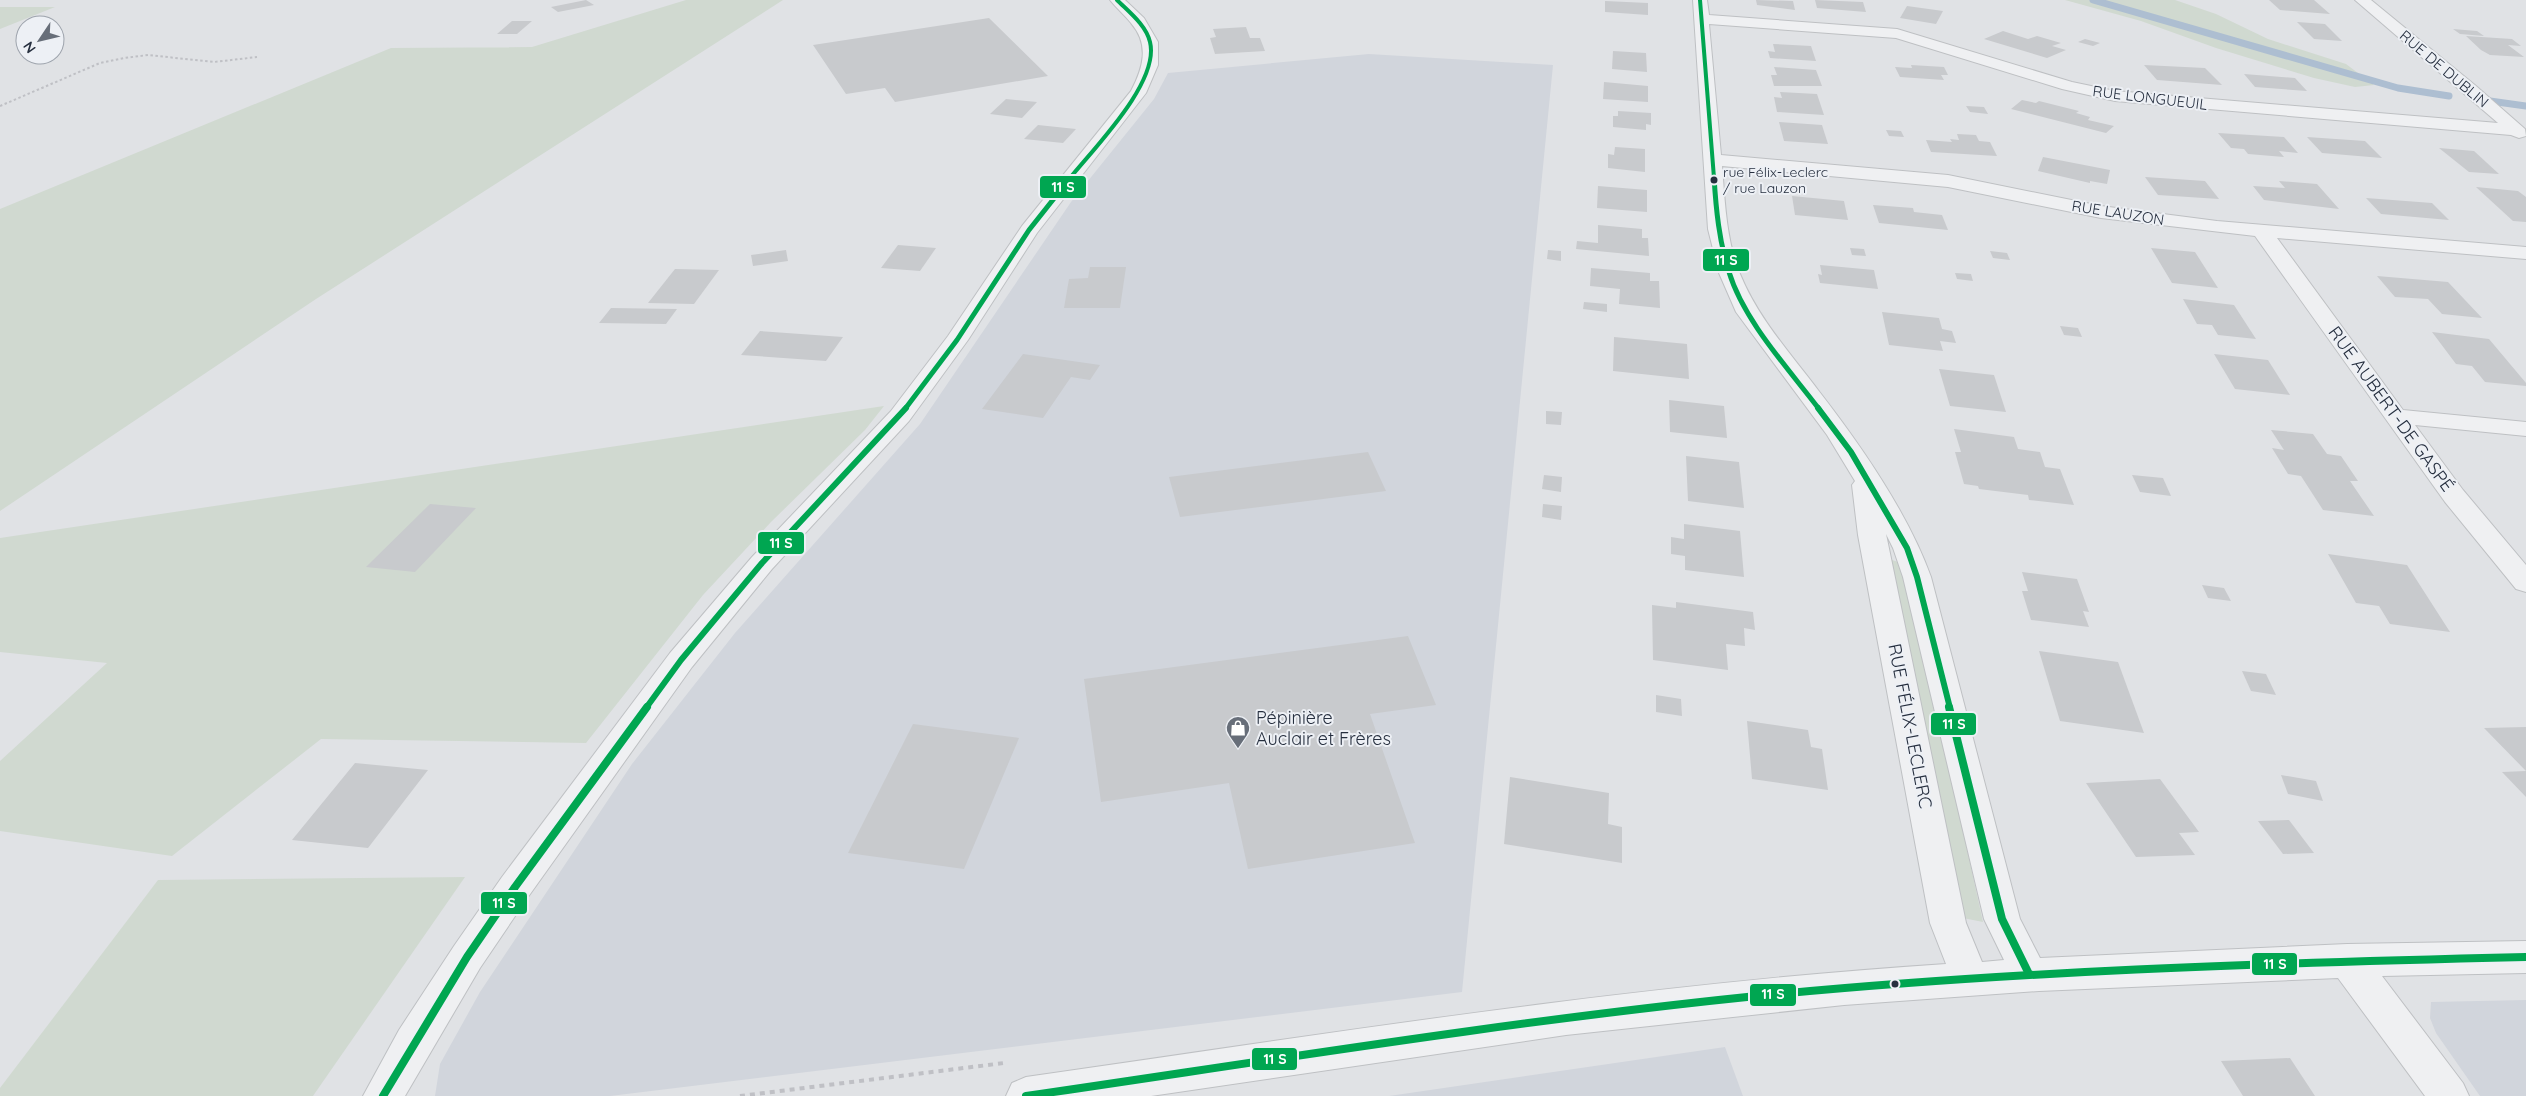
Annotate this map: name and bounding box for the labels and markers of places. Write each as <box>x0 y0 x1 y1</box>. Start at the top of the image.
place label: rue Félix-Leclerc / rue Lauzon <box>1723 163 1828 197</box>
marker: rue Félix-Leclerc / rue Lauzon <box>1709 175 1719 185</box>
place label: Pépinière Auclair et Frères <box>1256 706 1391 750</box>
shop icon: Pépinière Auclair et Frères <box>1225 715 1251 749</box>
unlabelled marker <box>1890 979 1900 989</box>

